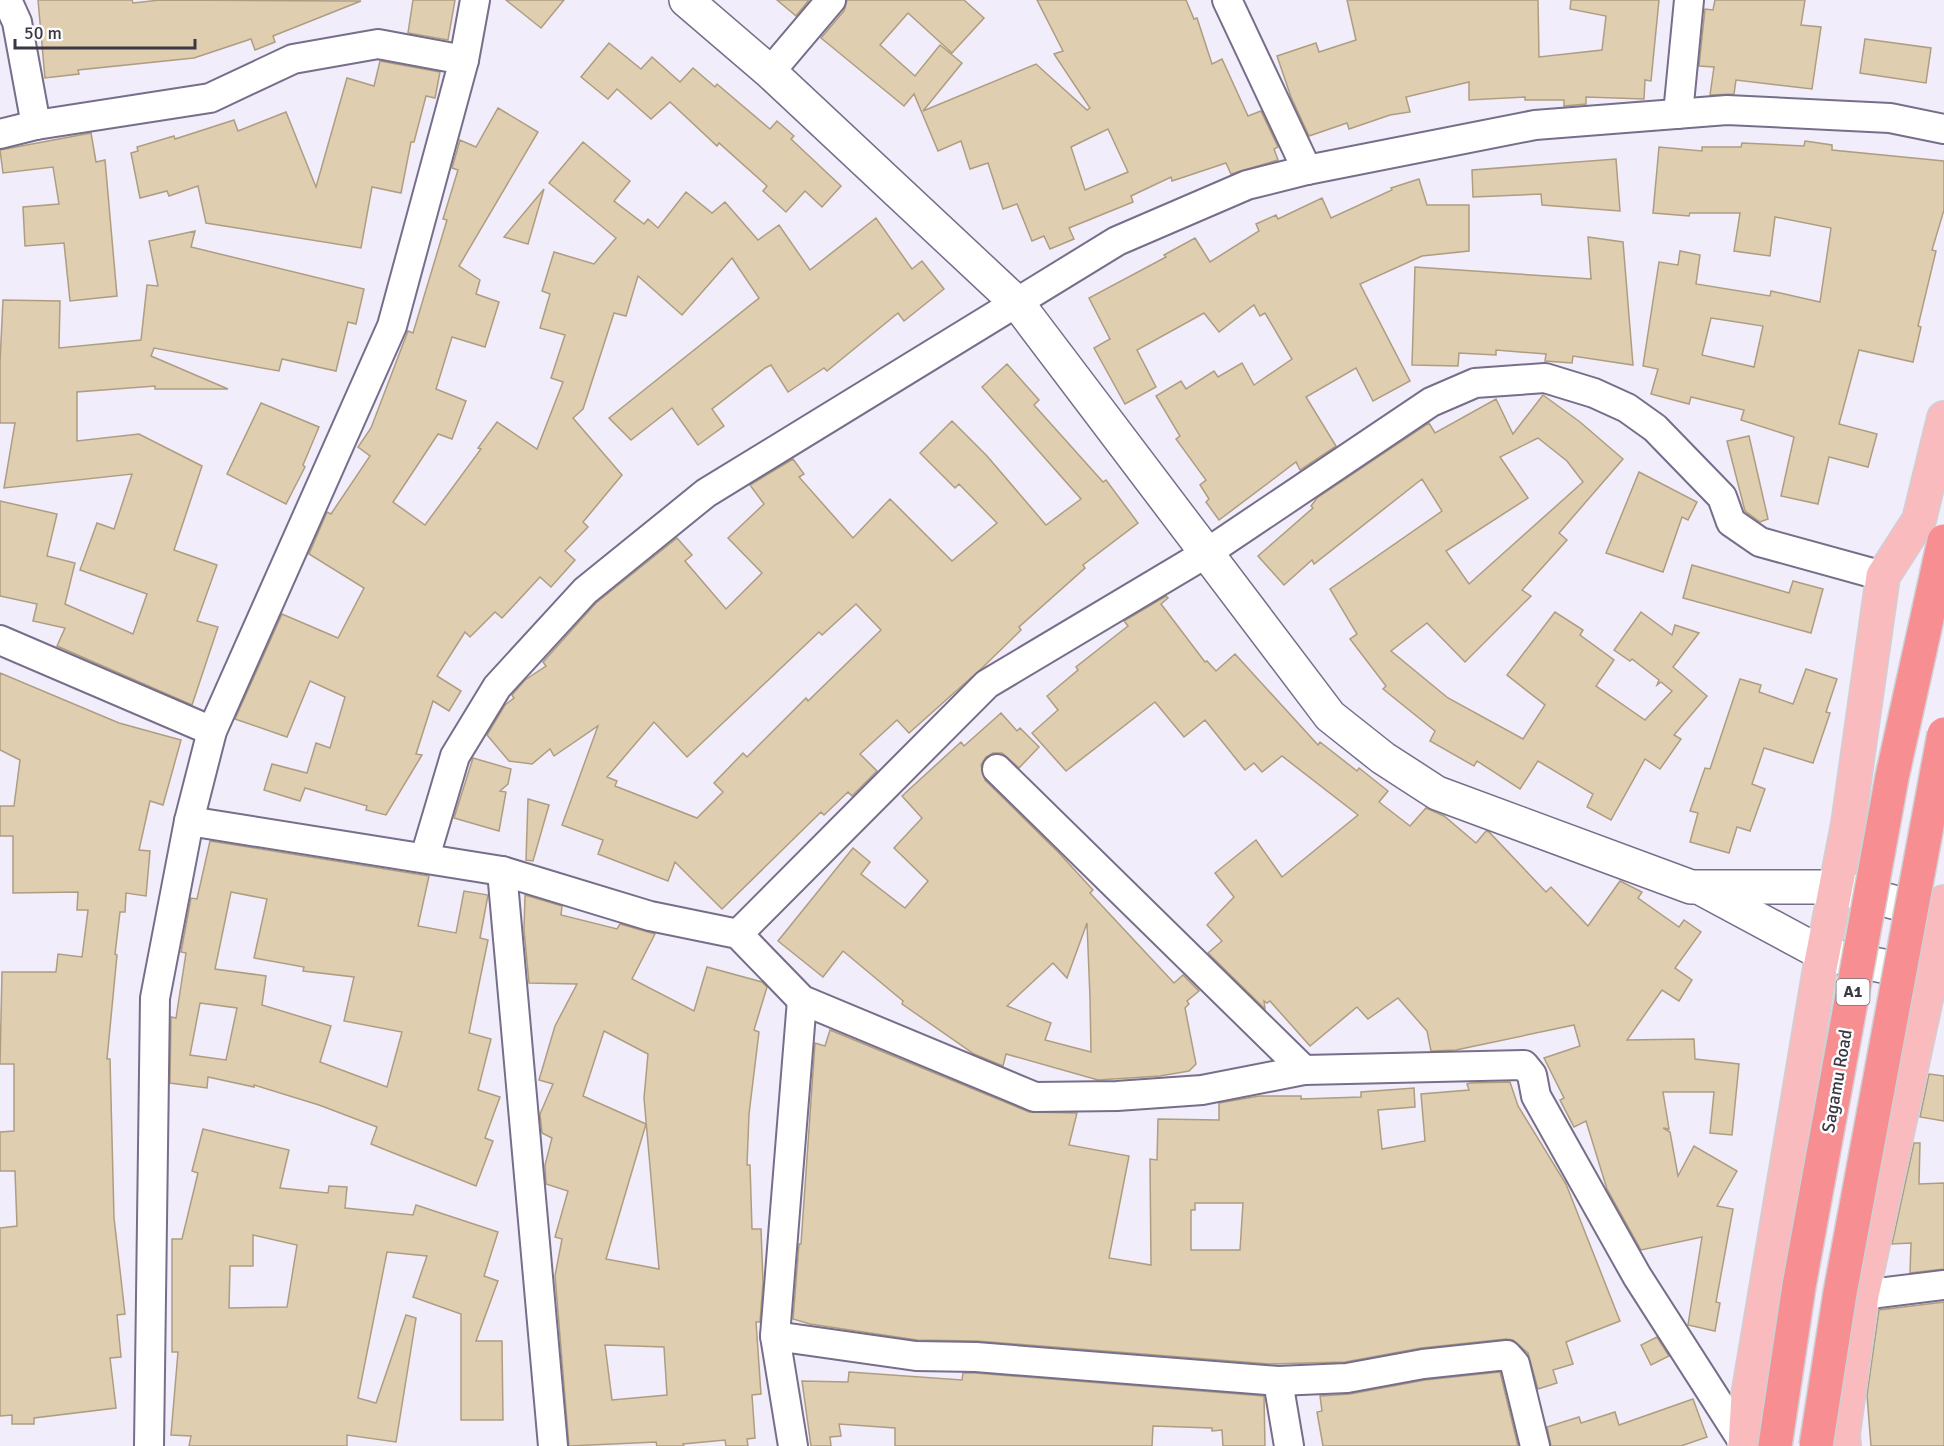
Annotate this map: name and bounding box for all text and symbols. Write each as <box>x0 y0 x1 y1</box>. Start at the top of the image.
scale bar <box>15 12 195 50</box>
text: 50 m <box>24 22 62 44</box>
road number: A1 <box>1836 979 1870 1005</box>
street label: Sagamu Road <box>1817 1028 1857 1134</box>

